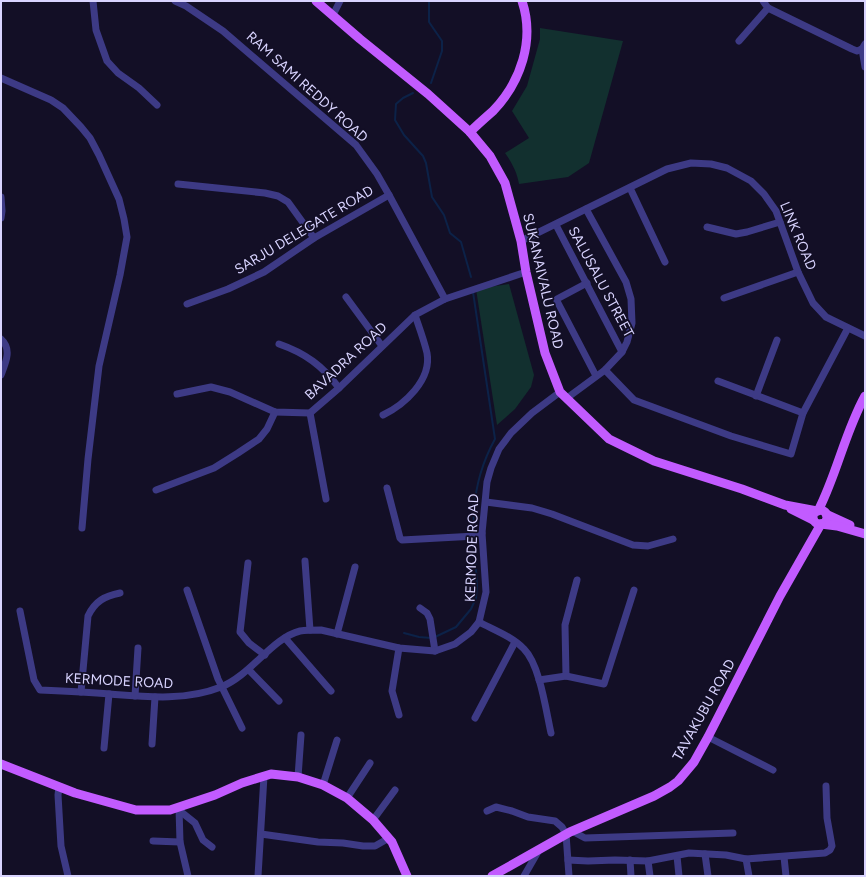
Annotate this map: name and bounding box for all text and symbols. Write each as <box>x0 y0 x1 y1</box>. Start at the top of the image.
street label: RAM SAMI REDDY ROAD <box>243 28 371 146</box>
street label: SARJU DELEGATE ROAD <box>231 182 377 278</box>
street label: LINK ROAD <box>776 199 820 273</box>
street label: SUKANAIVALU ROAD <box>519 212 567 350</box>
street label: SALUSALU STREET <box>565 224 638 341</box>
street label: BAVADRA ROAD <box>301 319 391 403</box>
street label: KERMODE ROAD <box>462 494 482 602</box>
street label: TAVAKUBU ROAD <box>669 656 739 764</box>
street label: KERMODE ROAD <box>64 670 174 692</box>

